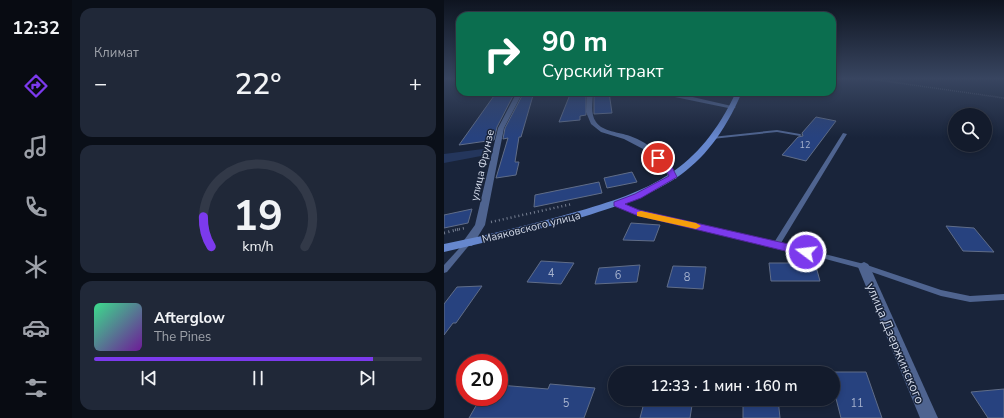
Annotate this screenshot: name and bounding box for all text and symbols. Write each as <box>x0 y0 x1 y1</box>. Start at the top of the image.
text: 12:32 <box>12 16 60 40</box>
text: 90 m <box>542 23 608 61</box>
icon: right <box>476 28 528 80</box>
text: Климат <box>94 44 139 62</box>
text: Сурский тракт <box>542 59 663 83</box>
text: 22° <box>234 64 282 105</box>
text: − <box>94 69 107 99</box>
text: + <box>409 69 422 99</box>
icon: directions <box>22 72 50 100</box>
map controls <box>948 108 992 152</box>
button: search <box>948 108 992 152</box>
street label: улица Фрунзе <box>467 128 498 202</box>
icon: music <box>22 133 50 161</box>
house number: 12 <box>800 139 810 151</box>
pin <box>641 141 675 175</box>
icon: arrive <box>647 147 669 169</box>
text: 19 <box>233 188 283 245</box>
icon: phone <box>22 193 50 221</box>
street label: Маяковского улица <box>480 208 582 247</box>
position arrow <box>785 231 827 273</box>
text: km/h <box>242 237 274 256</box>
icon: climate <box>22 253 50 281</box>
house number: 4 <box>548 266 555 281</box>
house number: 6 <box>615 268 622 283</box>
house number: 8 <box>684 270 691 285</box>
street label: улица Дзержинского <box>861 280 929 407</box>
text: Afterglow <box>154 308 225 328</box>
icon: car <box>22 314 50 342</box>
text: The Pines <box>154 328 211 346</box>
speed limit sign: 20 <box>456 354 508 406</box>
icon: previous <box>138 367 160 389</box>
icon: pause <box>247 367 269 389</box>
icon: next <box>356 367 378 389</box>
icon: filters <box>22 374 50 402</box>
text: 12:33 · 1 мин · 160 m <box>650 376 798 396</box>
house number: 5 <box>563 396 570 411</box>
house number: 11 <box>850 396 864 411</box>

